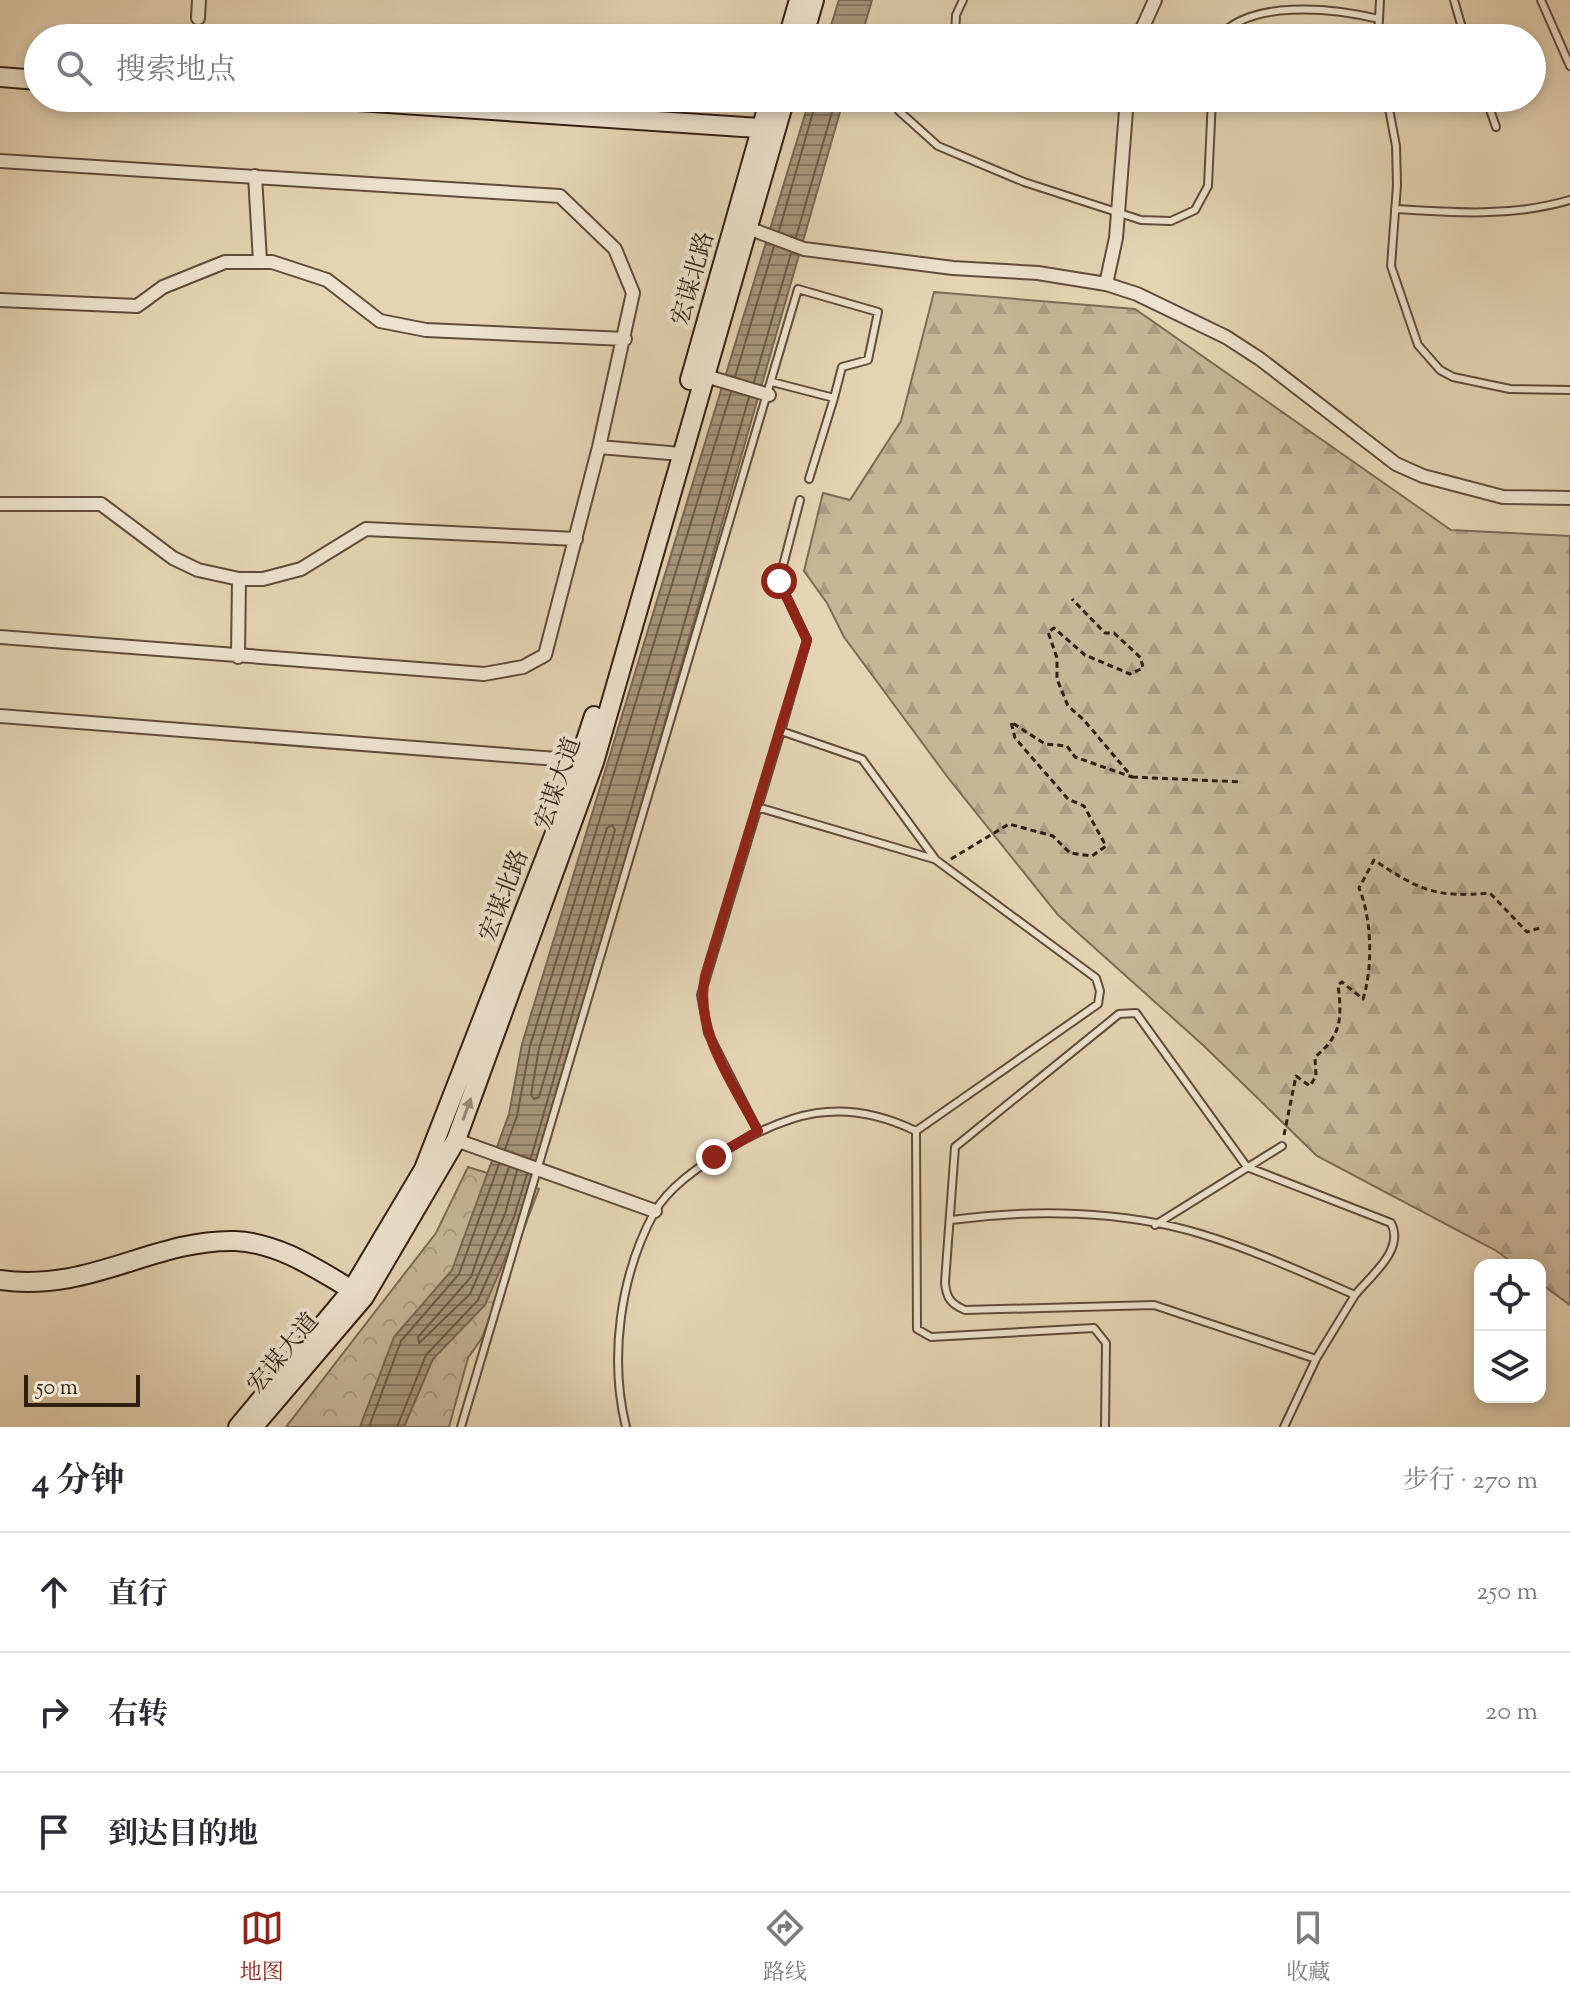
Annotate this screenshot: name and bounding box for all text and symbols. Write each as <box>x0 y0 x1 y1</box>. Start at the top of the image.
search box <box>24 24 1546 112</box>
icon: search <box>52 46 96 90</box>
text: 搜索地点 <box>116 50 236 93</box>
street label: 宏谋北路 <box>664 228 724 330</box>
route start <box>761 563 797 599</box>
street label: 宏谋大道 <box>527 733 591 835</box>
street label: 宏谋北路 <box>472 845 538 947</box>
one-way arrow <box>462 1097 474 1121</box>
route end <box>696 1139 732 1175</box>
map controls <box>1474 1259 1546 1403</box>
button: locate <box>1474 1259 1546 1331</box>
street label: 宏谋大道 <box>240 1306 328 1402</box>
button: layers <box>1474 1331 1546 1403</box>
scale bar <box>24 1371 140 1407</box>
text: 50 m <box>36 1373 78 1405</box>
text: 4 分钟 <box>32 1458 124 1507</box>
text: 步行 · 270 m <box>1403 1463 1538 1500</box>
icon: ahead <box>32 1570 76 1614</box>
text: 直行 <box>108 1574 168 1617</box>
text: 250 m <box>1476 1574 1538 1611</box>
icon: right <box>32 1690 76 1734</box>
text: 右转 <box>108 1694 168 1737</box>
text: 20 m <box>1485 1694 1538 1731</box>
icon: arrive <box>32 1810 76 1854</box>
text: 到达目的地 <box>108 1814 258 1857</box>
tab: 地图 <box>240 1906 284 1990</box>
tab: 路线 <box>763 1906 807 1990</box>
tab: 收藏 <box>1286 1906 1330 1990</box>

